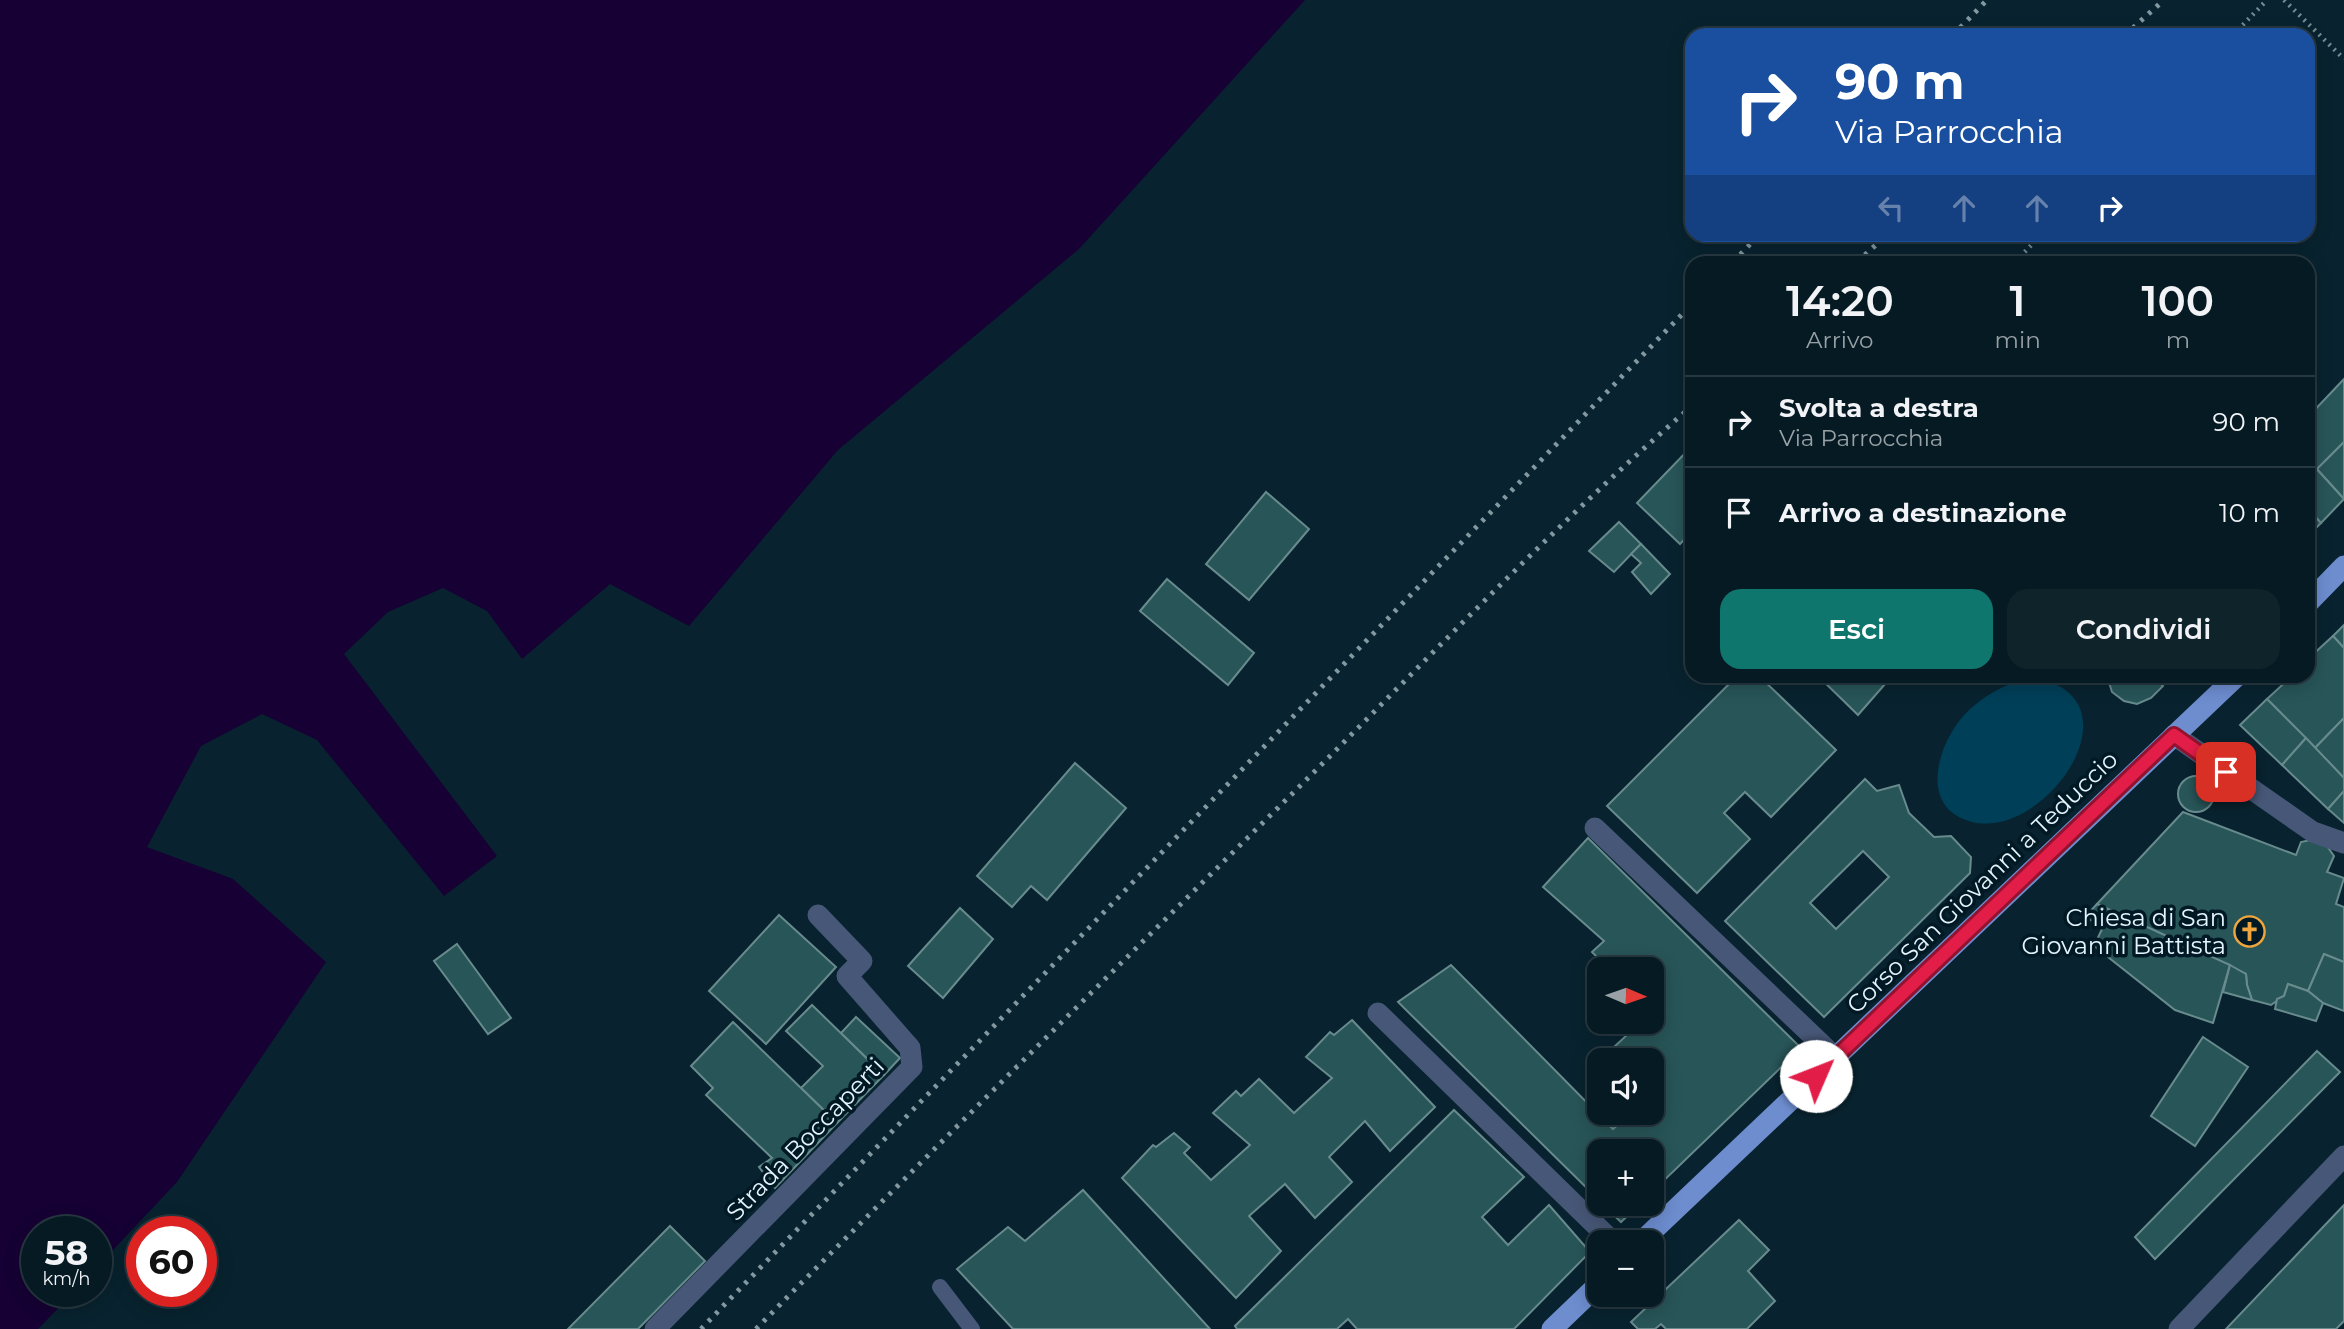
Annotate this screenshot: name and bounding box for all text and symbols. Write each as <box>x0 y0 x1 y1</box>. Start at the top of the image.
text: 90 m <box>1835 52 1965 111</box>
icon: right <box>1720 56 1811 147</box>
text: Via Parrocchia <box>1835 112 2064 151</box>
icon: left <box>1872 189 1910 227</box>
icon: ahead <box>1945 189 1983 227</box>
icon: ahead <box>2018 189 2056 227</box>
icon: right <box>2091 189 2129 227</box>
text: 14:20 <box>1786 275 1894 327</box>
text: 1 <box>2010 275 2026 327</box>
text: 100 <box>2142 275 2214 327</box>
text: Arrivo <box>1806 326 1873 354</box>
text: min <box>1995 326 2041 354</box>
text: m <box>2166 326 2190 354</box>
text: Svolta a destra <box>1779 392 1979 424</box>
icon: right <box>1720 403 1758 441</box>
text: 90 m <box>2213 406 2280 438</box>
text: Via Parrocchia <box>1779 424 1943 452</box>
icon: arrive <box>1720 494 1758 532</box>
text: Arrivo a destinazione <box>1779 497 2067 529</box>
text: 10 m <box>2219 497 2280 529</box>
button: Esci <box>1720 589 1993 669</box>
button: Condividi <box>2007 589 2280 669</box>
pin <box>2196 742 2256 802</box>
street label: Corso San Giovanni a Teduccio <box>1841 745 2123 1019</box>
icon: arrive <box>2207 753 2245 791</box>
place label: Chiesa di San Giovanni Battista <box>2021 903 2226 960</box>
church icon: Chiesa di San Giovanni Battista <box>2232 914 2266 948</box>
north arrow <box>1587 957 1664 1034</box>
map controls <box>1587 957 1664 1307</box>
position arrow <box>1779 1039 1853 1113</box>
button: sound <box>1587 1048 1664 1125</box>
street label: Strada Boccaperti <box>720 1052 890 1226</box>
button: + <box>1587 1139 1664 1216</box>
speed limit sign: 60 <box>126 1216 217 1307</box>
button: − <box>1587 1230 1664 1307</box>
text: 58 <box>45 1231 88 1274</box>
text: km/h <box>42 1268 91 1290</box>

